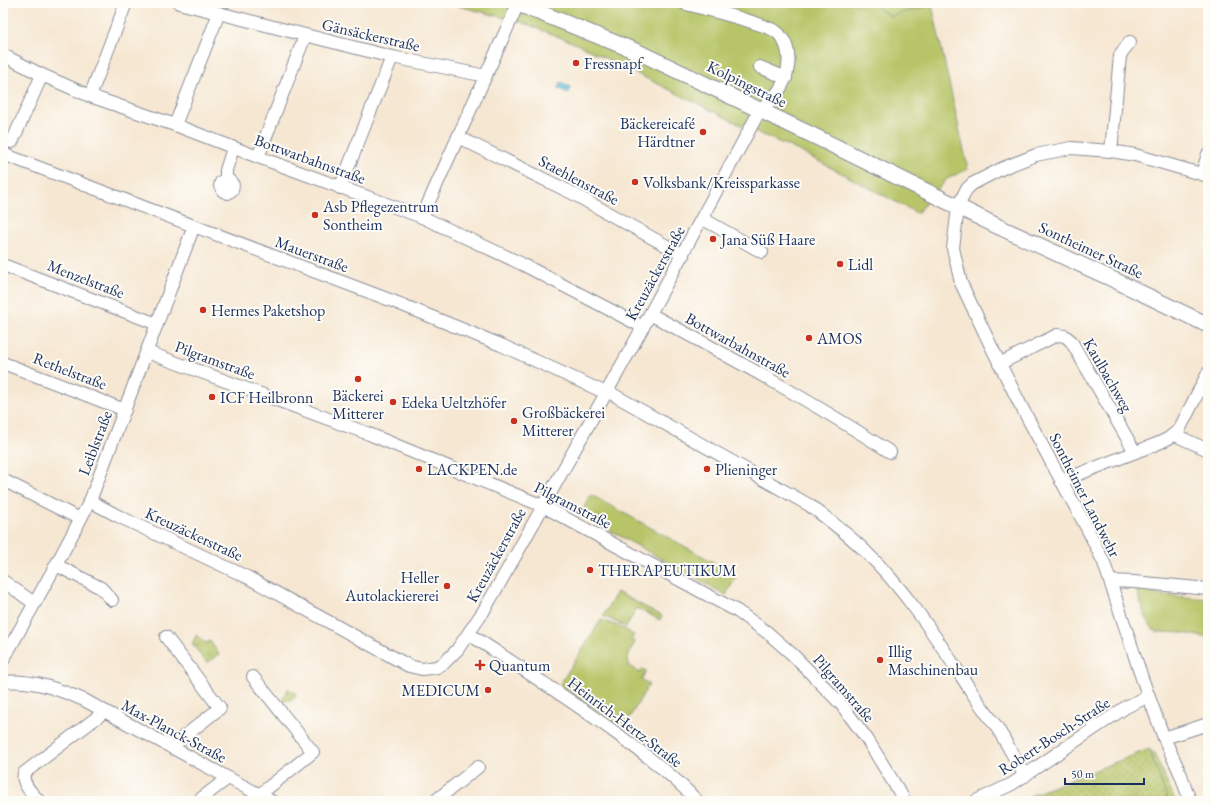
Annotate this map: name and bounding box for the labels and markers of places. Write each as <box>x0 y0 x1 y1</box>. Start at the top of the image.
place label: Fressnapf <box>584 53 644 74</box>
marker: Fressnapf <box>571 58 581 68</box>
place label: Bäckereicafé Härdtner <box>620 113 696 152</box>
marker: Bäckereicafé Härdtner <box>698 127 708 137</box>
place label: Volksbank/Kreissparkasse <box>643 172 800 193</box>
marker: Volksbank/Kreissparkasse <box>630 177 640 187</box>
place label: Asb Pflegezentrum Sontheim <box>322 196 440 235</box>
marker: Asb Pflegezentrum Sontheim <box>310 210 320 220</box>
place label: Jana Süß Haare <box>719 229 815 250</box>
marker: Jana Süß Haare <box>708 234 718 244</box>
place label: Lidl <box>848 254 873 275</box>
marker: Lidl <box>835 259 845 269</box>
place label: Hermes Paketshop <box>211 300 325 321</box>
marker: Hermes Paketshop <box>198 305 208 315</box>
place label: AMOS <box>816 328 862 349</box>
marker: AMOS <box>804 333 814 343</box>
marker: Bäckerei Mitterer <box>353 374 363 384</box>
place label: Bäckerei Mitterer <box>332 385 384 424</box>
place label: ICF Heilbronn <box>220 387 314 408</box>
marker: ICF Heilbronn <box>207 392 217 402</box>
place label: Edeka Ueltzhöfer <box>401 392 507 413</box>
marker: Edeka Ueltzhöfer <box>388 397 398 407</box>
place label: Großbäckerei Mitterer <box>522 402 605 441</box>
marker: Großbäckerei Mitterer <box>509 416 519 426</box>
place label: LACKPEN.de <box>427 459 517 480</box>
place label: Plieninger <box>715 459 778 480</box>
marker: LACKPEN.de <box>414 464 424 474</box>
marker: Plieninger <box>702 464 712 474</box>
place label: THERAPEUTIKUM <box>598 560 737 581</box>
marker: THERAPEUTIKUM <box>585 565 595 575</box>
place label: Heller Autolackiererei <box>344 567 440 606</box>
marker: Heller Autolackiererei <box>442 581 452 591</box>
place label: Illig Maschinenbau <box>888 641 979 680</box>
place label: Quantum <box>489 655 551 676</box>
marker: Illig Maschinenbau <box>875 655 885 665</box>
marker: Quantum <box>474 659 486 671</box>
place label: MEDICUM <box>401 680 480 701</box>
marker: MEDICUM <box>483 685 493 695</box>

